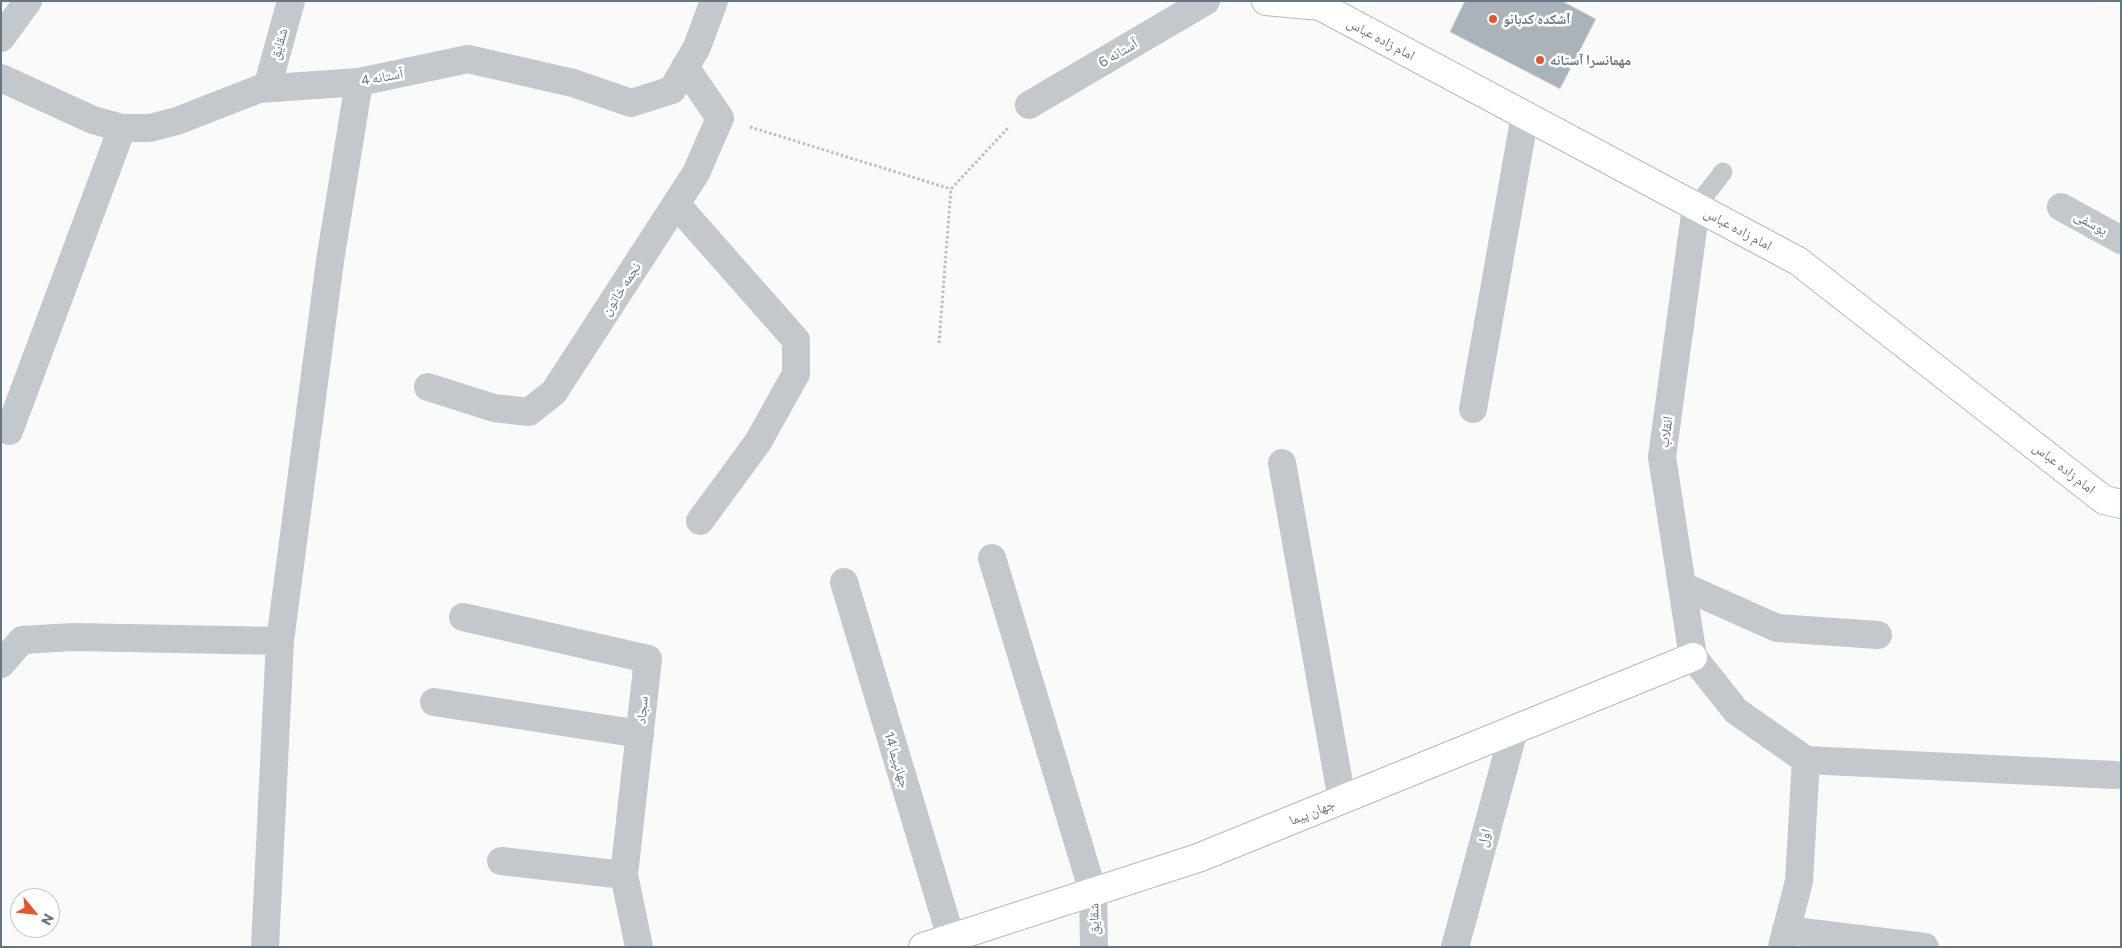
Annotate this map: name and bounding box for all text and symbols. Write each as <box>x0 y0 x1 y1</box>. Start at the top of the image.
place label: آشکده کدبانو <box>1503 11 1570 27</box>
marker: آشکده کدبانو <box>1487 13 1499 25</box>
street label: امام زاده عباس <box>1344 14 1418 64</box>
street label: شقایق <box>267 26 291 62</box>
street label: آستانه 6 <box>1095 35 1141 71</box>
place label: مهمانسرا آستانه <box>1550 52 1631 68</box>
marker: مهمانسرا آستانه <box>1534 54 1546 66</box>
street label: آستانه 4 <box>360 65 404 89</box>
street label: امام زاده عباس <box>1701 204 1775 254</box>
street label: یوسفی <box>2071 207 2111 239</box>
street label: نجمه خاتون <box>598 259 644 319</box>
street label: انقلاب <box>1655 415 1677 449</box>
street label: امام زاده عباس <box>2029 438 2099 498</box>
street label: سجاد <box>632 695 652 725</box>
street label: جهانپیما 14 <box>880 730 914 790</box>
street label: جهان پیما <box>1287 795 1337 829</box>
street label: اول <box>1474 827 1494 849</box>
north arrow <box>10 888 60 938</box>
street label: شقایق <box>1085 903 1103 935</box>
text: N <box>38 911 58 928</box>

